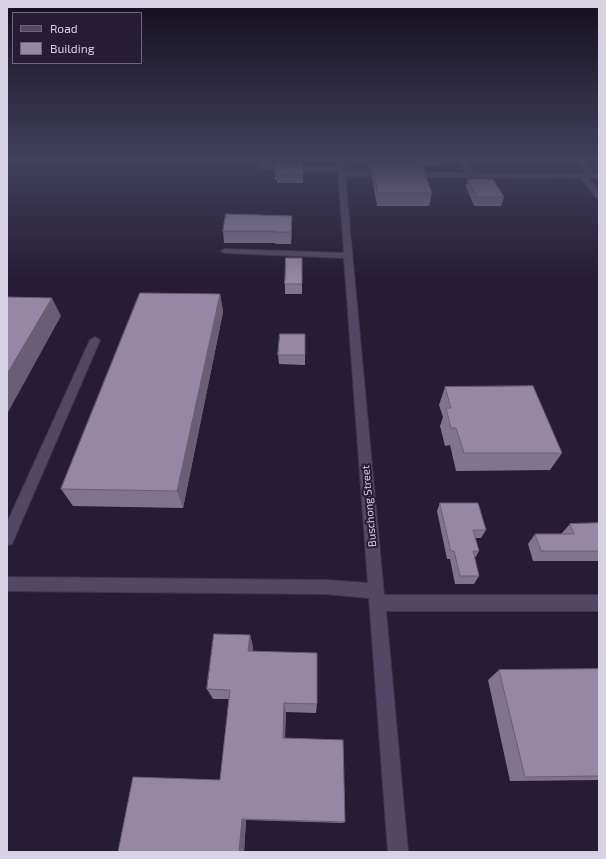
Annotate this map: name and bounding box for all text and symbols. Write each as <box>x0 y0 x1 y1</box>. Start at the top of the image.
legend <box>12 12 142 64</box>
text: Road <box>50 21 78 35</box>
text: Building <box>50 41 94 55</box>
street label: Buschong Street <box>359 464 379 548</box>

